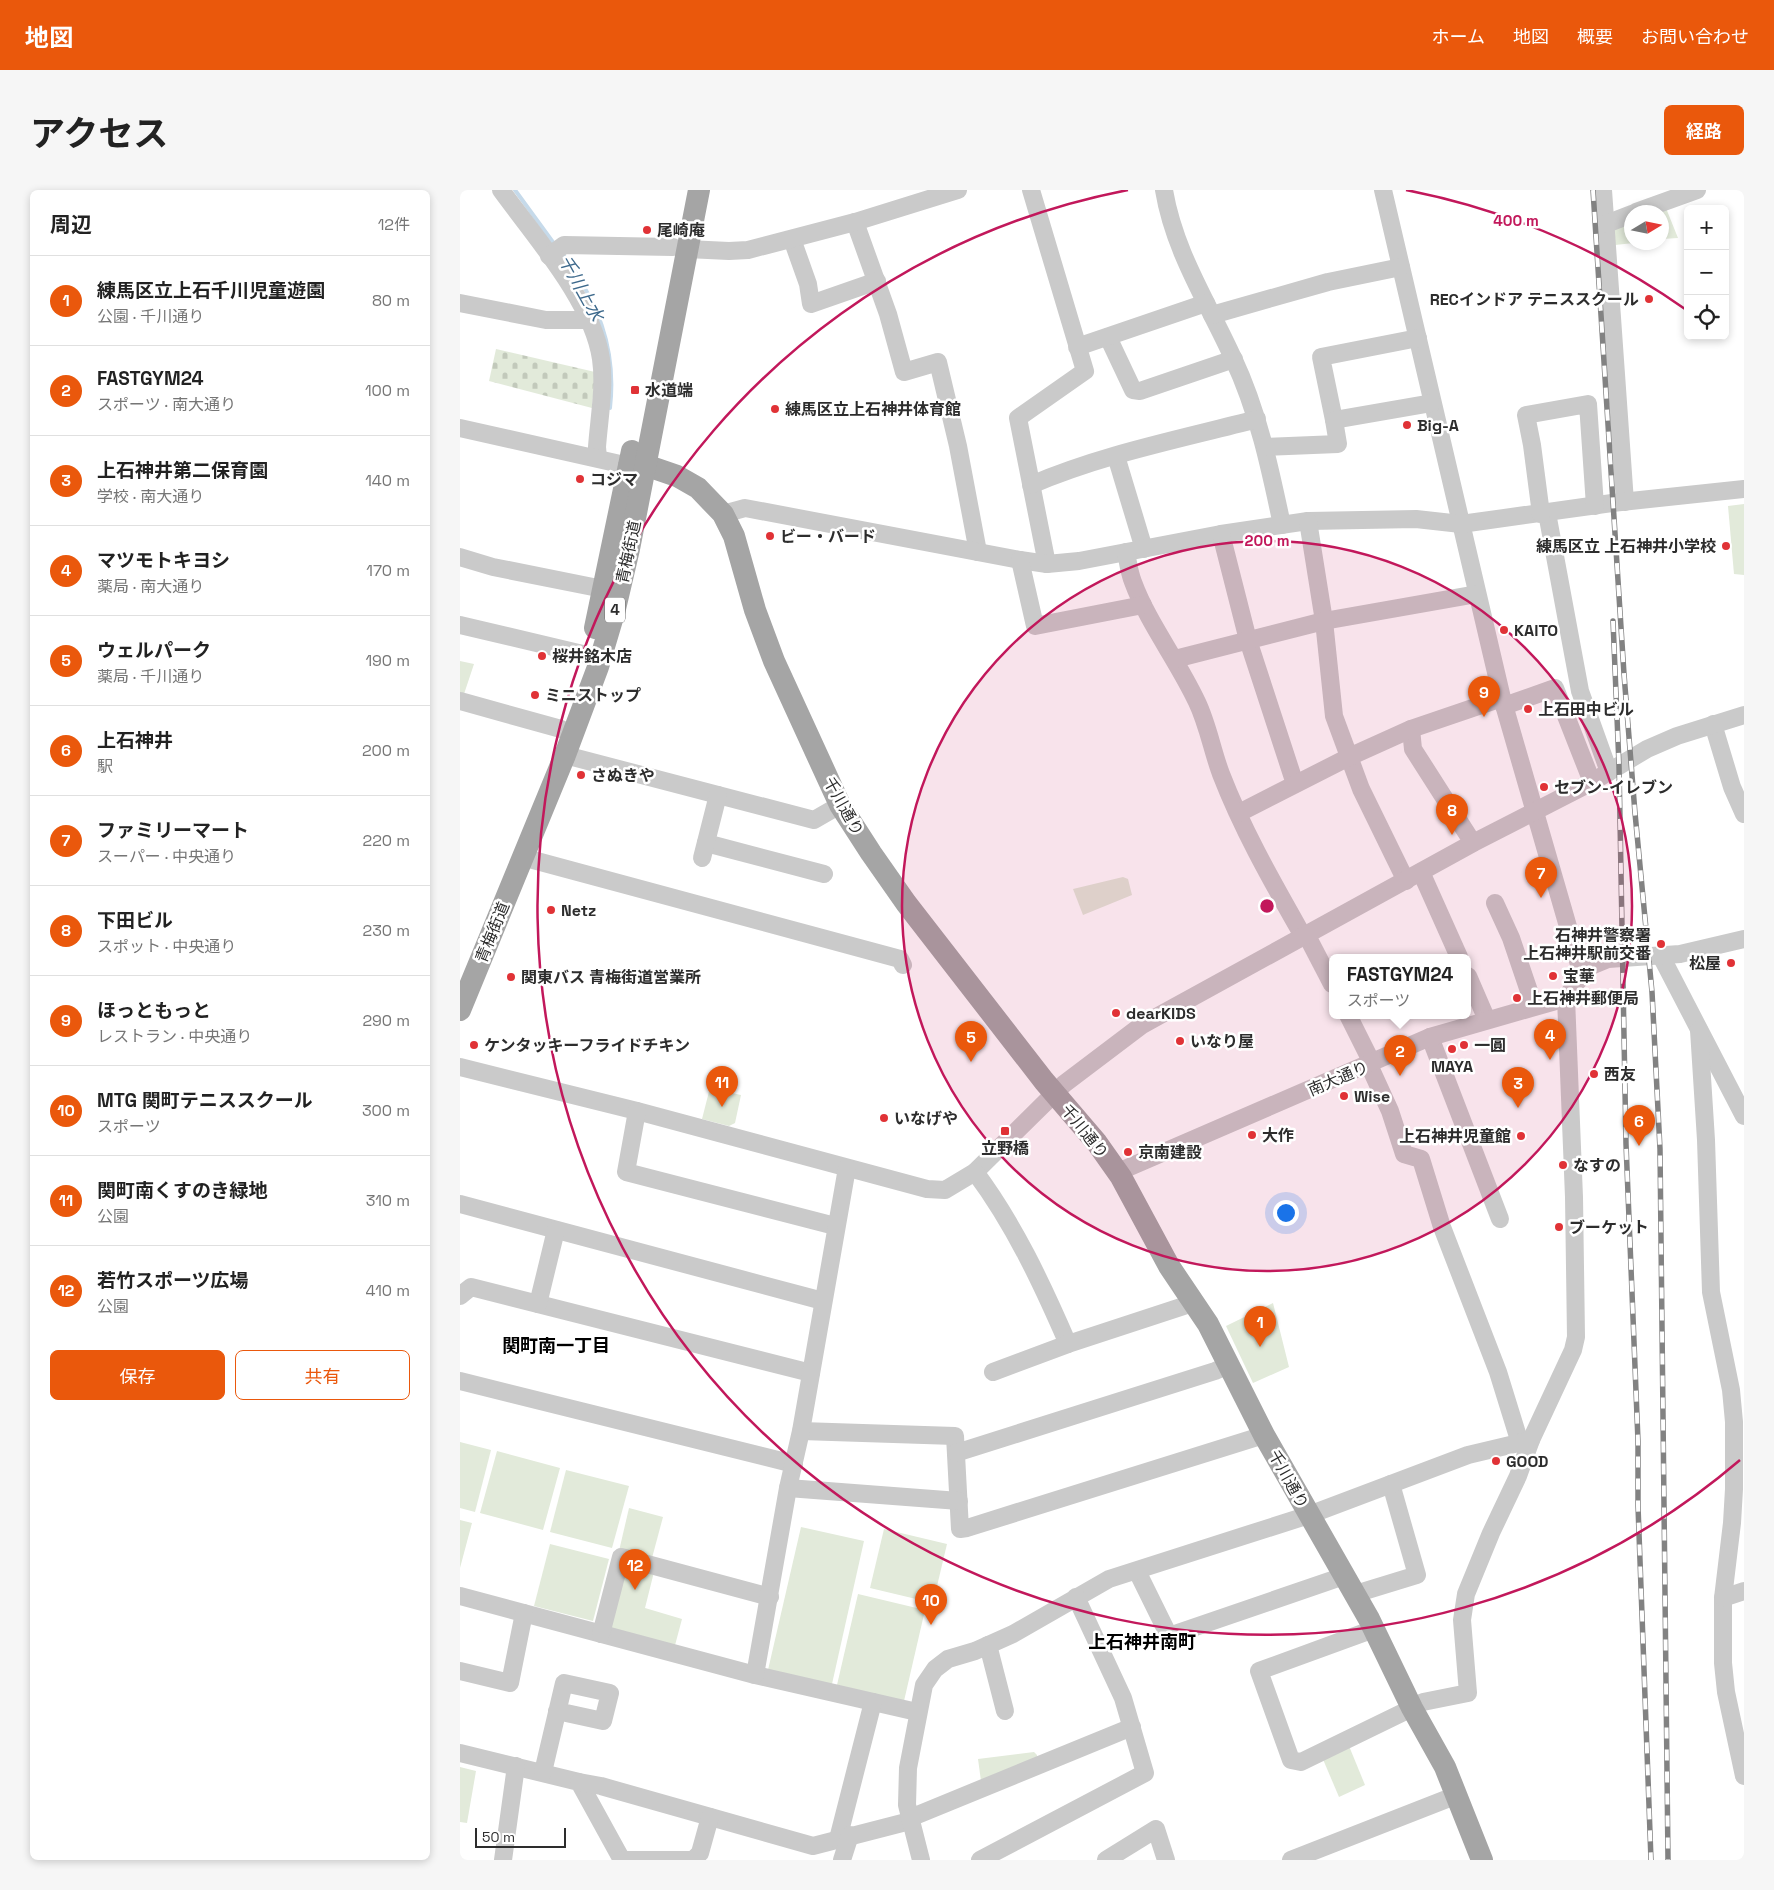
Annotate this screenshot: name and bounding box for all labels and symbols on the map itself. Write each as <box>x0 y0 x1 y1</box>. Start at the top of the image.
north arrow <box>1624 205 1669 250</box>
text: 400 m <box>1493 211 1539 230</box>
place label: 尾崎庵 <box>657 220 705 241</box>
marker: 尾崎庵 <box>641 224 653 236</box>
water label: 千川上水 <box>554 251 610 327</box>
place label: RECインドア テニススクール <box>1430 289 1639 310</box>
marker: RECインドア テニススクール <box>1643 293 1655 305</box>
place label: 水道端 <box>645 380 693 401</box>
marker: 水道端 <box>629 384 641 396</box>
place label: 練馬区立上石神井体育館 <box>785 399 961 420</box>
marker: 練馬区立上石神井体育館 <box>769 403 781 415</box>
place label: Big-A <box>1417 415 1459 436</box>
marker: Big-A <box>1401 419 1413 431</box>
place label: コジマ <box>590 469 638 490</box>
marker: コジマ <box>574 473 586 485</box>
street label: 青梅街道 <box>612 519 645 586</box>
place label: ビー・バード <box>780 526 876 547</box>
marker: ビー・バード <box>764 530 776 542</box>
text: 200 m <box>1245 531 1289 550</box>
place label: 練馬区立 上石神井小学校 <box>1536 536 1716 557</box>
marker: 練馬区立 上石神井小学校 <box>1720 540 1732 552</box>
road number: 4 <box>605 598 625 622</box>
place label: KAITO <box>1514 620 1558 641</box>
marker: KAITO <box>1498 624 1510 636</box>
place label: 桜井銘木店 <box>552 646 632 667</box>
marker: 桜井銘木店 <box>536 650 548 662</box>
pin: 9 <box>1468 676 1500 717</box>
place label: ミニストップ <box>545 685 641 706</box>
marker: ミニストップ <box>529 689 541 701</box>
place label: 上石田中ビル <box>1538 699 1634 720</box>
marker: 上石田中ビル <box>1522 703 1534 715</box>
place label: さぬきや <box>591 765 655 786</box>
marker: さぬきや <box>575 769 587 781</box>
street label: 千川通り <box>819 773 868 839</box>
place label: セブン-イレブン <box>1554 777 1673 798</box>
marker: セブン-イレブン <box>1538 781 1550 793</box>
pin: 8 <box>1436 794 1468 835</box>
pin: 7 <box>1525 857 1557 898</box>
centre of rings <box>1258 897 1276 915</box>
street label: 青梅街道 <box>471 899 514 966</box>
place label: Netz <box>561 900 596 921</box>
marker: Netz <box>545 904 557 916</box>
place label: 石神井警察署 上石神井駅前交番 <box>1523 925 1651 964</box>
marker: 石神井警察署 上石神井駅前交番 <box>1655 938 1667 950</box>
place label: 松屋 <box>1689 953 1721 974</box>
marker: 松屋 <box>1725 957 1737 969</box>
place label: 宝華 <box>1563 966 1595 987</box>
place label: 関東バス 青梅街道営業所 <box>521 967 701 988</box>
marker: 宝華 <box>1547 970 1559 982</box>
marker: 関東バス 青梅街道営業所 <box>505 971 517 983</box>
place label: 上石神井郵便局 <box>1527 988 1639 1009</box>
marker: 上石神井郵便局 <box>1511 992 1523 1004</box>
place label: dearKIDS <box>1126 1003 1196 1024</box>
marker: dearKIDS <box>1110 1007 1122 1019</box>
pin: 4 <box>1534 1019 1566 1060</box>
pin: 5 <box>955 1021 987 1062</box>
place label: いなり屋 <box>1190 1031 1254 1052</box>
place label: ケンタッキーフライドチキン <box>484 1035 690 1056</box>
marker: いなり屋 <box>1174 1035 1186 1047</box>
pin: 2 <box>1384 1035 1416 1076</box>
place label: 一圓 <box>1474 1035 1506 1056</box>
marker: ケンタッキーフライドチキン <box>468 1039 480 1051</box>
marker: 一圓 <box>1458 1039 1470 1051</box>
marker: MAYA <box>1446 1043 1458 1055</box>
street label: 南大通り <box>1305 1056 1372 1101</box>
place label: MAYA <box>1431 1056 1473 1077</box>
place label: 西友 <box>1604 1064 1636 1085</box>
pin: 11 <box>706 1066 738 1107</box>
pin: 3 <box>1502 1067 1534 1108</box>
marker: 西友 <box>1588 1068 1600 1080</box>
place label: Wise <box>1354 1086 1390 1107</box>
marker: Wise <box>1338 1090 1350 1102</box>
street label: 千川通り <box>1056 1100 1113 1163</box>
pin: 6 <box>1623 1105 1655 1146</box>
place label: いなげや <box>894 1108 958 1129</box>
marker: いなげや <box>878 1112 890 1124</box>
marker: 立野橋 <box>999 1125 1011 1137</box>
place label: 大作 <box>1262 1125 1294 1146</box>
place label: 上石神井児童館 <box>1399 1126 1511 1147</box>
marker: 大作 <box>1246 1129 1258 1141</box>
marker: 上石神井児童館 <box>1515 1130 1527 1142</box>
place label: 立野橋 <box>981 1138 1029 1159</box>
place label: 京南建設 <box>1138 1142 1202 1163</box>
marker: 京南建設 <box>1122 1146 1134 1158</box>
place label: なすの <box>1573 1155 1621 1176</box>
marker: なすの <box>1557 1159 1569 1171</box>
your location <box>1273 1200 1299 1226</box>
place label: ブーケット <box>1569 1217 1649 1238</box>
marker: ブーケット <box>1553 1221 1565 1233</box>
pin: 1 <box>1244 1306 1276 1347</box>
district label: 関町南一丁目 <box>502 1334 610 1357</box>
street label: 千川通り <box>1264 1446 1313 1512</box>
place label: GOOD <box>1506 1451 1549 1472</box>
marker: GOOD <box>1490 1455 1502 1467</box>
pin: 12 <box>619 1549 651 1590</box>
pin: 10 <box>915 1584 947 1625</box>
district label: 上石神井南町 <box>1088 1630 1196 1653</box>
scale bar <box>475 1825 566 1848</box>

